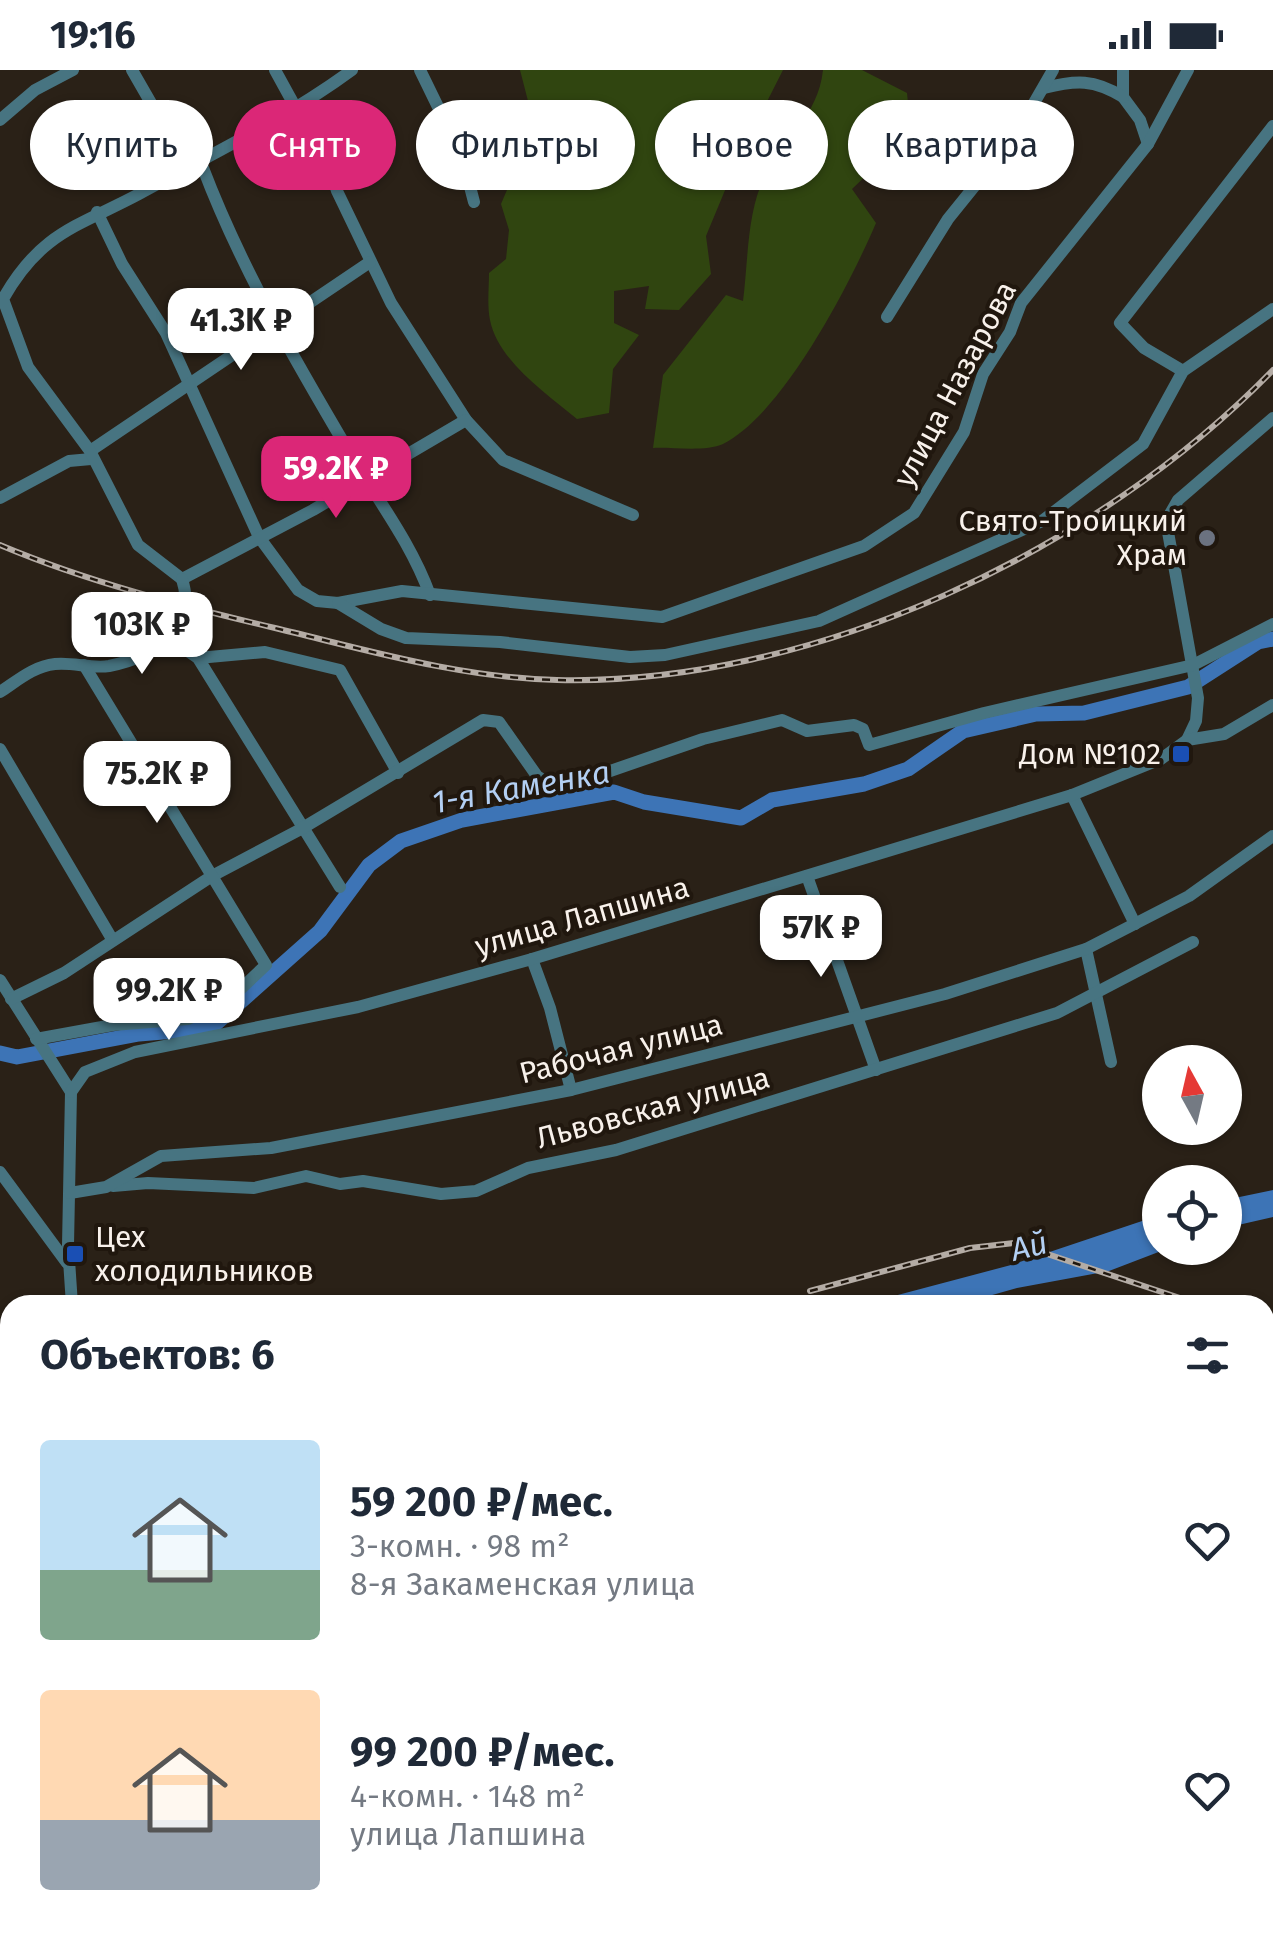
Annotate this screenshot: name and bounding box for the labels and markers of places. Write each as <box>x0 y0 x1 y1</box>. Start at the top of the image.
pin: 41.3K ₽ <box>149 288 333 373</box>
pin: 59.2K ₽ <box>244 436 428 521</box>
place label: Свято-Троицкий Храм <box>958 503 1187 573</box>
marker: Свято-Троицкий Храм <box>1196 527 1218 549</box>
pin: 103K ₽ <box>61 592 223 677</box>
place label: Дом №102 <box>1018 736 1161 772</box>
pin: 75.2K ₽ <box>65 741 249 826</box>
marker: Дом №102 <box>1170 743 1192 765</box>
pin: 57K ₽ <box>751 895 891 980</box>
pin: 99.2K ₽ <box>77 958 261 1043</box>
place label: Цех холодильников <box>95 1219 314 1289</box>
marker: Цех холодильников <box>64 1243 86 1265</box>

